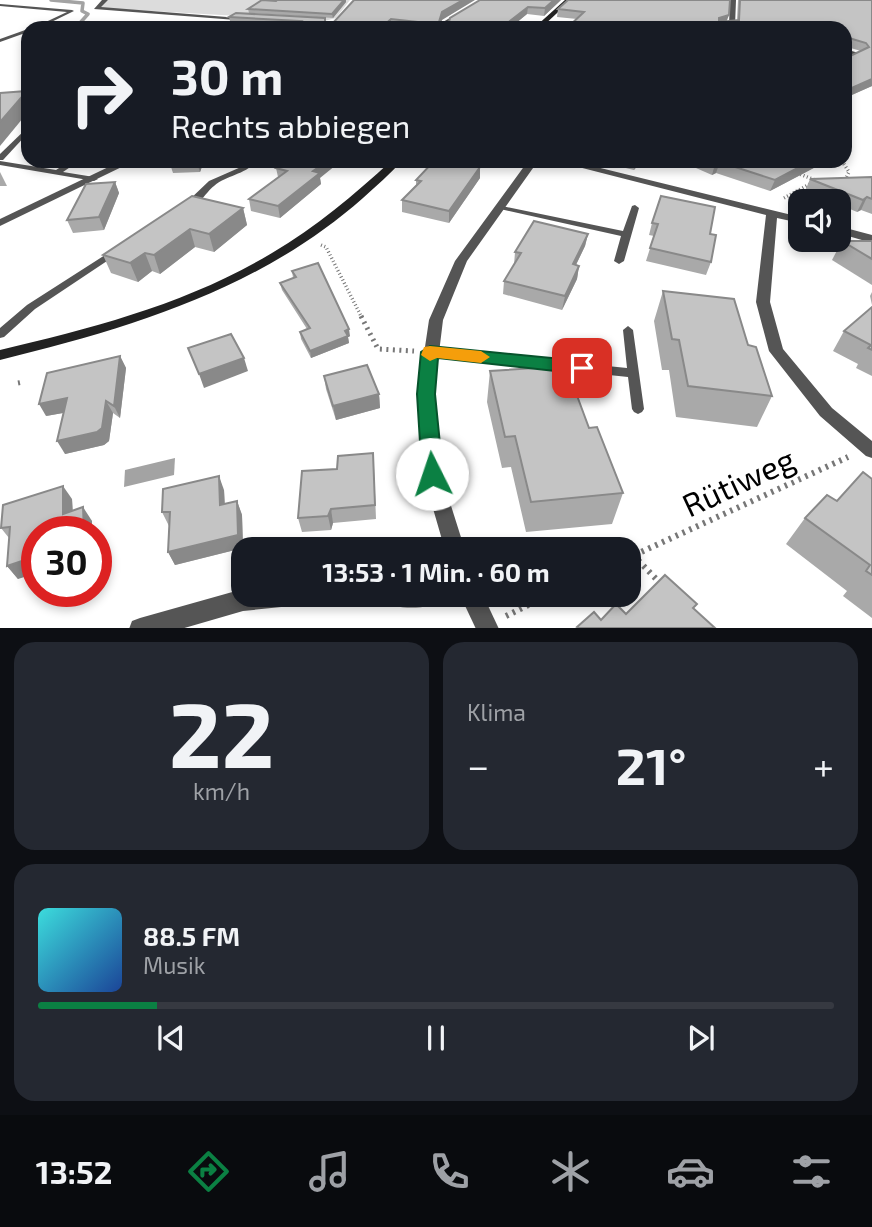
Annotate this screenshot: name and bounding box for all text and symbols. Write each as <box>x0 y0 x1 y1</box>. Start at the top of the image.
text: 30 m <box>171 46 283 105</box>
icon: right <box>56 49 147 140</box>
text: Rechts abbiegen <box>171 106 410 144</box>
map controls <box>788 189 851 252</box>
button: sound <box>788 189 851 252</box>
pin <box>552 338 612 398</box>
icon: arrive <box>563 349 601 387</box>
position arrow <box>395 437 469 511</box>
street label: Rütiweg <box>676 438 800 523</box>
speed limit sign: 30 <box>21 516 112 607</box>
text: 13:53 · 1 Min. · 60 m <box>322 556 550 587</box>
text: 22 <box>169 677 274 786</box>
text: Klima <box>467 698 526 726</box>
text: 21° <box>616 733 686 795</box>
text: − <box>467 742 489 788</box>
text: + <box>813 742 834 788</box>
text: km/h <box>193 777 250 805</box>
text: 88.5 FM <box>143 920 240 951</box>
text: Musik <box>143 951 205 979</box>
icon: previous <box>152 1019 190 1057</box>
icon: pause <box>417 1019 455 1057</box>
icon: next <box>682 1019 720 1057</box>
icon: directions <box>184 1147 233 1196</box>
icon: music <box>305 1147 354 1196</box>
icon: phone <box>425 1147 474 1196</box>
icon: climate <box>546 1147 595 1196</box>
icon: car <box>666 1147 715 1196</box>
icon: filters <box>787 1147 836 1196</box>
text: 13:52 <box>36 1152 112 1190</box>

